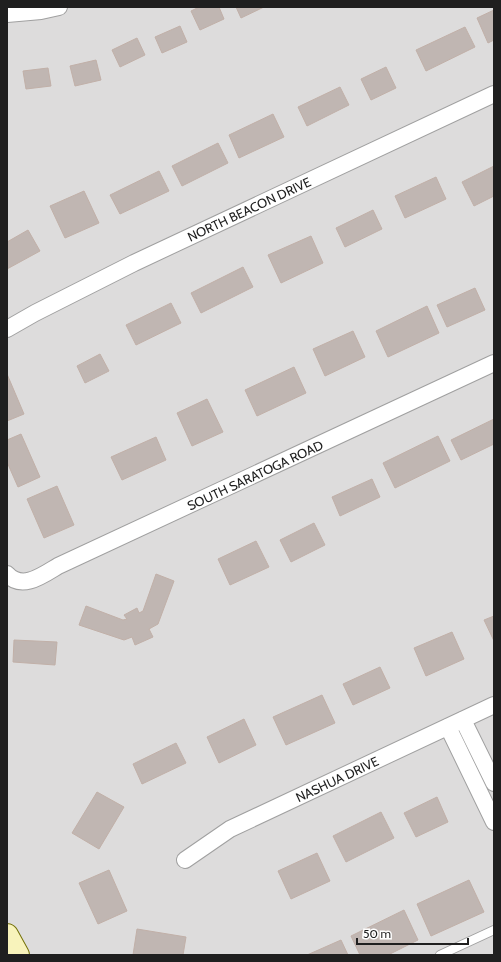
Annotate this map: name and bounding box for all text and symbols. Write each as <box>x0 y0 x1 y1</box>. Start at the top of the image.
street label: NORTH BEACON DRIVE <box>185 173 313 245</box>
street label: SOUTH SARATOGA ROAD <box>184 436 326 514</box>
street label: NASHUA DRIVE <box>293 753 381 805</box>
scale bar <box>357 920 468 946</box>
text: 50 m <box>363 926 391 941</box>

